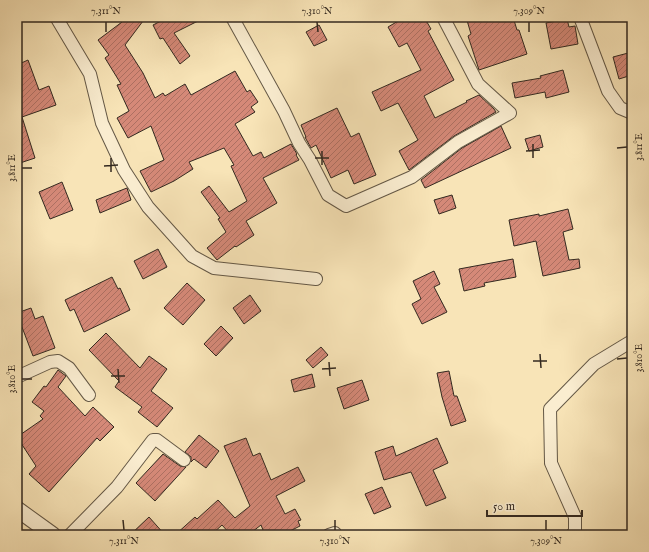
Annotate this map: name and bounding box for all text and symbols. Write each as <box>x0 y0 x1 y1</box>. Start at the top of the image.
text: 7.311°N <box>91 5 121 18</box>
text: 7.310°N <box>302 5 333 18</box>
text: 7.309°N <box>513 5 545 18</box>
text: 3.811°E <box>633 133 646 161</box>
text: 3.811°E <box>6 154 19 182</box>
text: 3.810°E <box>633 344 646 372</box>
text: 3.810°E <box>6 365 19 393</box>
scale bar <box>487 492 582 518</box>
text: 50 m <box>493 499 515 514</box>
text: 7.311°N <box>109 535 139 548</box>
text: 7.310°N <box>320 535 351 548</box>
text: 7.309°N <box>530 535 562 548</box>

